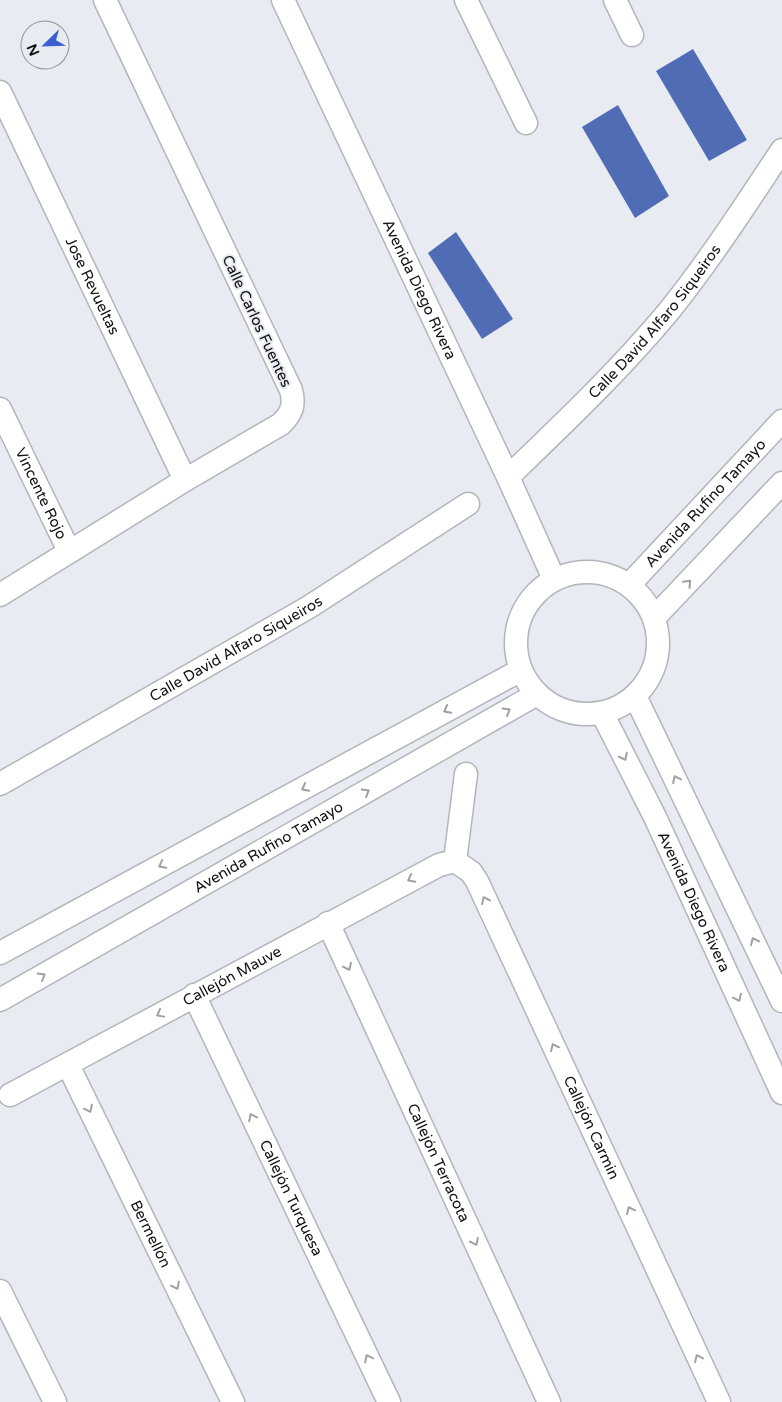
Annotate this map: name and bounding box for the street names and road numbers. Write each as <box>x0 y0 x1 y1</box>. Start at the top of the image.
street label: Avenida Diego Rivera <box>379 217 460 362</box>
street label: Jose Revueltas <box>62 235 123 338</box>
street label: Calle David Alfaro Siqueiros <box>585 241 725 402</box>
street label: Calle Carlos Fuentes <box>218 252 296 390</box>
street label: Avenida Rufino Tamayo <box>641 435 770 571</box>
street label: Vincente Rojo <box>11 445 71 542</box>
street label: Calle David Alfaro Siqueiros <box>146 592 326 705</box>
street label: Avenida Rufino Tamayo <box>191 797 346 897</box>
street label: Avenida Diego Rivera <box>654 829 734 975</box>
street label: Callejón Mauve <box>180 942 284 1010</box>
street label: Callejón Carmin <box>560 1073 623 1182</box>
street label: Callejón Terracota <box>403 1101 474 1225</box>
street label: Callejón Turquesa <box>256 1137 327 1259</box>
street label: Bermellón <box>127 1197 175 1270</box>

